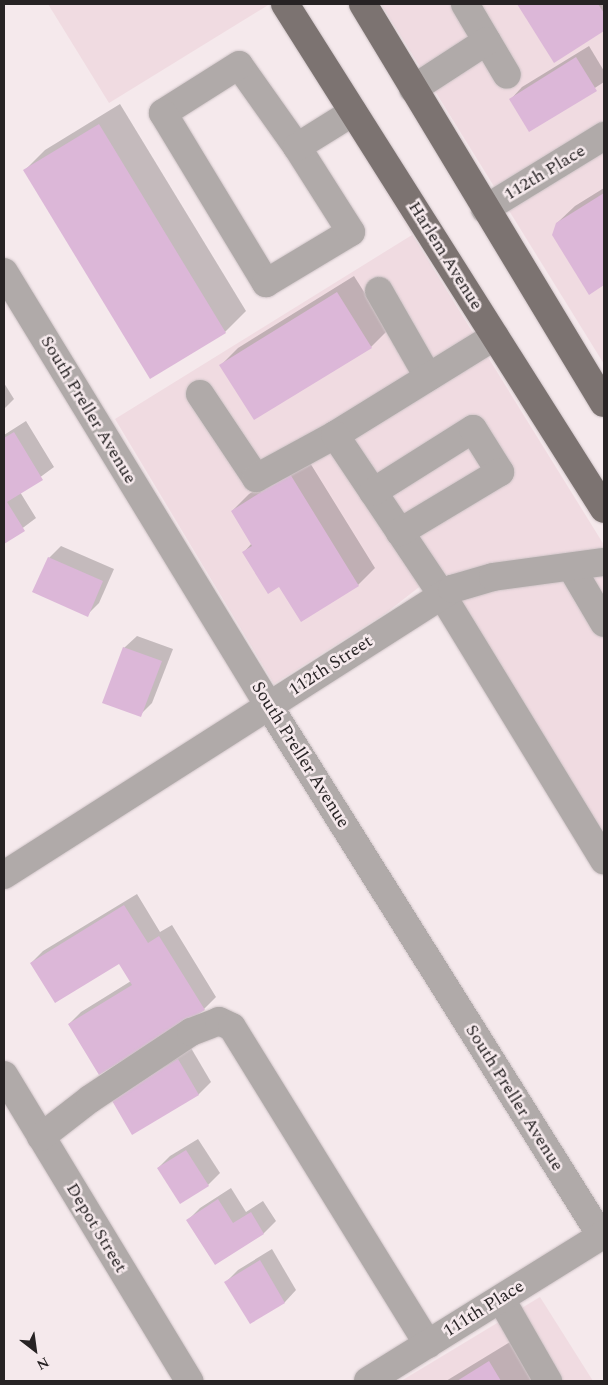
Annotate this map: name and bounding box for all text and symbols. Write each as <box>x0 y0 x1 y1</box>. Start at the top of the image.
street label: 112th Place <box>500 140 590 206</box>
street label: Harlem Avenue <box>403 198 487 314</box>
street label: South Preller Avenue <box>35 332 141 488</box>
street label: 112th Street <box>285 631 377 701</box>
street label: South Preller Avenue <box>246 678 354 832</box>
street label: South Preller Avenue <box>460 1021 568 1175</box>
street label: Depot Street <box>61 1179 131 1277</box>
street label: 111th Place <box>440 1276 528 1342</box>
north arrow <box>10 1325 60 1375</box>
text: N <box>33 1351 53 1375</box>

